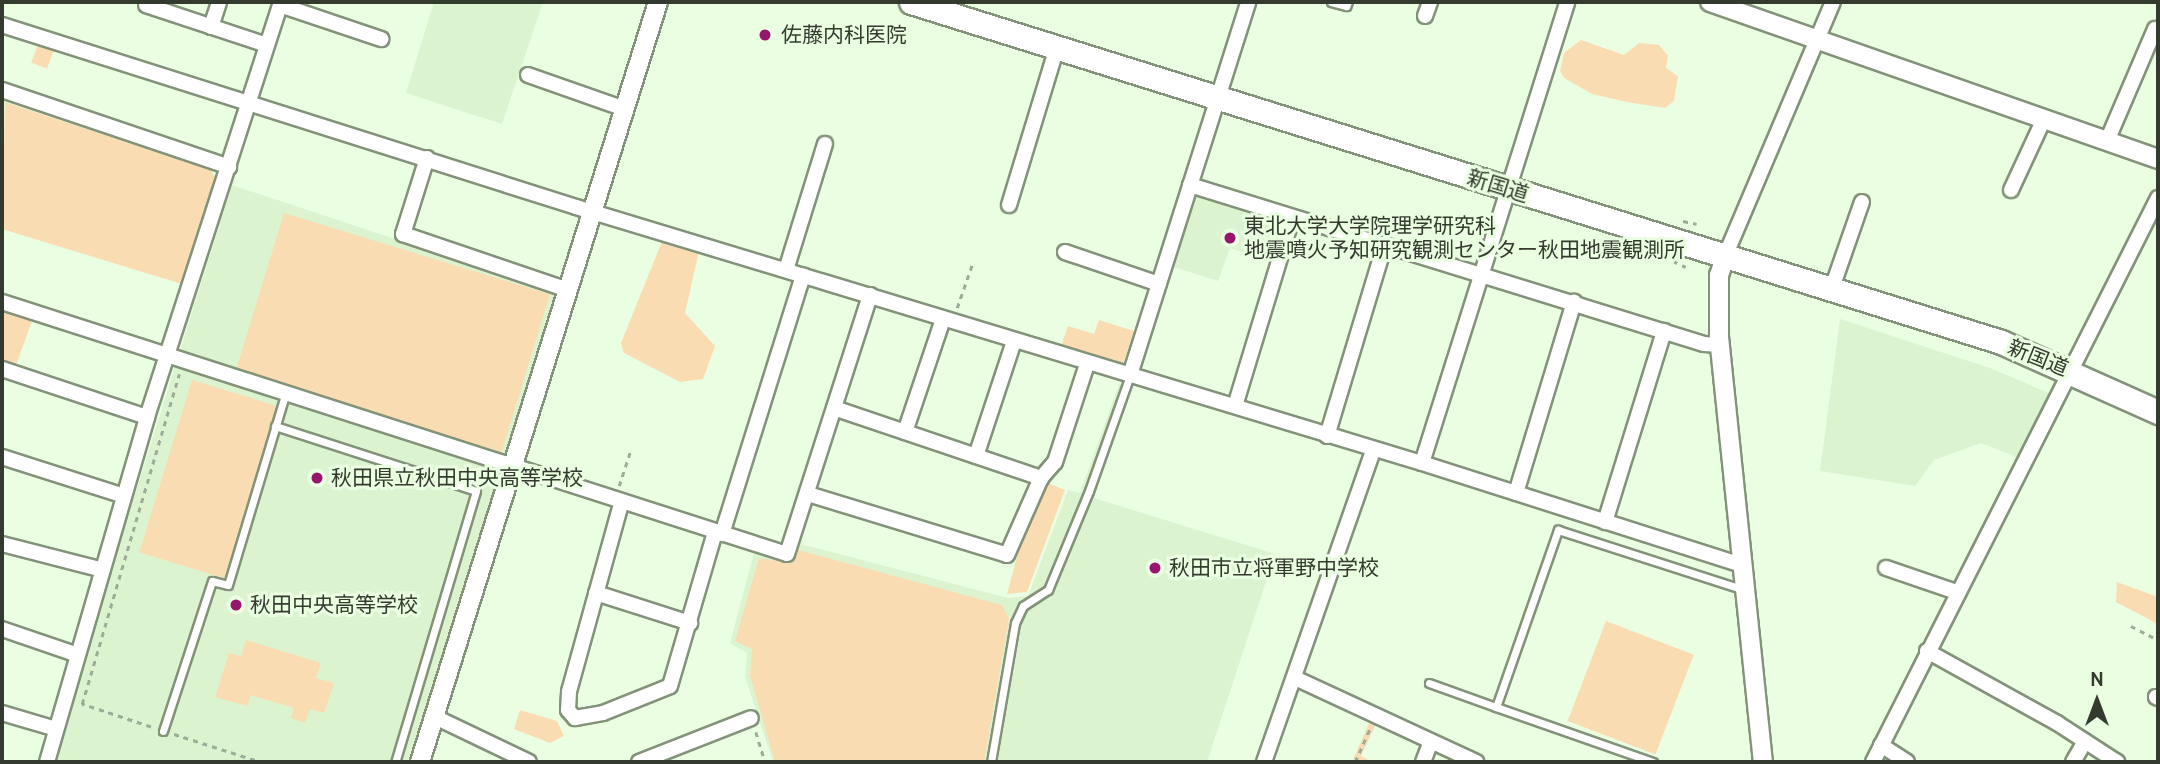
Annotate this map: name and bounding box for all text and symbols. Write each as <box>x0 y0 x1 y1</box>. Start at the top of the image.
place label: 佐藤内科医院 <box>781 22 907 48</box>
marker: 佐藤内科医院 <box>755 25 775 45</box>
street label: 新国道 <box>1464 165 1532 207</box>
place label: 東北大学大学院理学研究科 地震噴火予知研究観測センター秋田地震観測所 <box>1244 213 1685 263</box>
marker: 東北大学大学院理学研究科 地震噴火予知研究観測センター秋田地震観測所 <box>1222 230 1238 246</box>
street label: 新国道 <box>2004 335 2072 381</box>
place label: 秋田県立秋田中央高等学校 <box>331 465 583 491</box>
marker: 秋田県立秋田中央高等学校 <box>309 470 325 486</box>
place label: 秋田市立将軍野中学校 <box>1169 555 1379 581</box>
marker: 秋田市立将軍野中学校 <box>1147 560 1163 576</box>
place label: 秋田中央高等学校 <box>250 592 418 618</box>
marker: 秋田中央高等学校 <box>228 597 244 613</box>
north arrow <box>2062 666 2132 736</box>
text: N <box>2090 668 2104 691</box>

